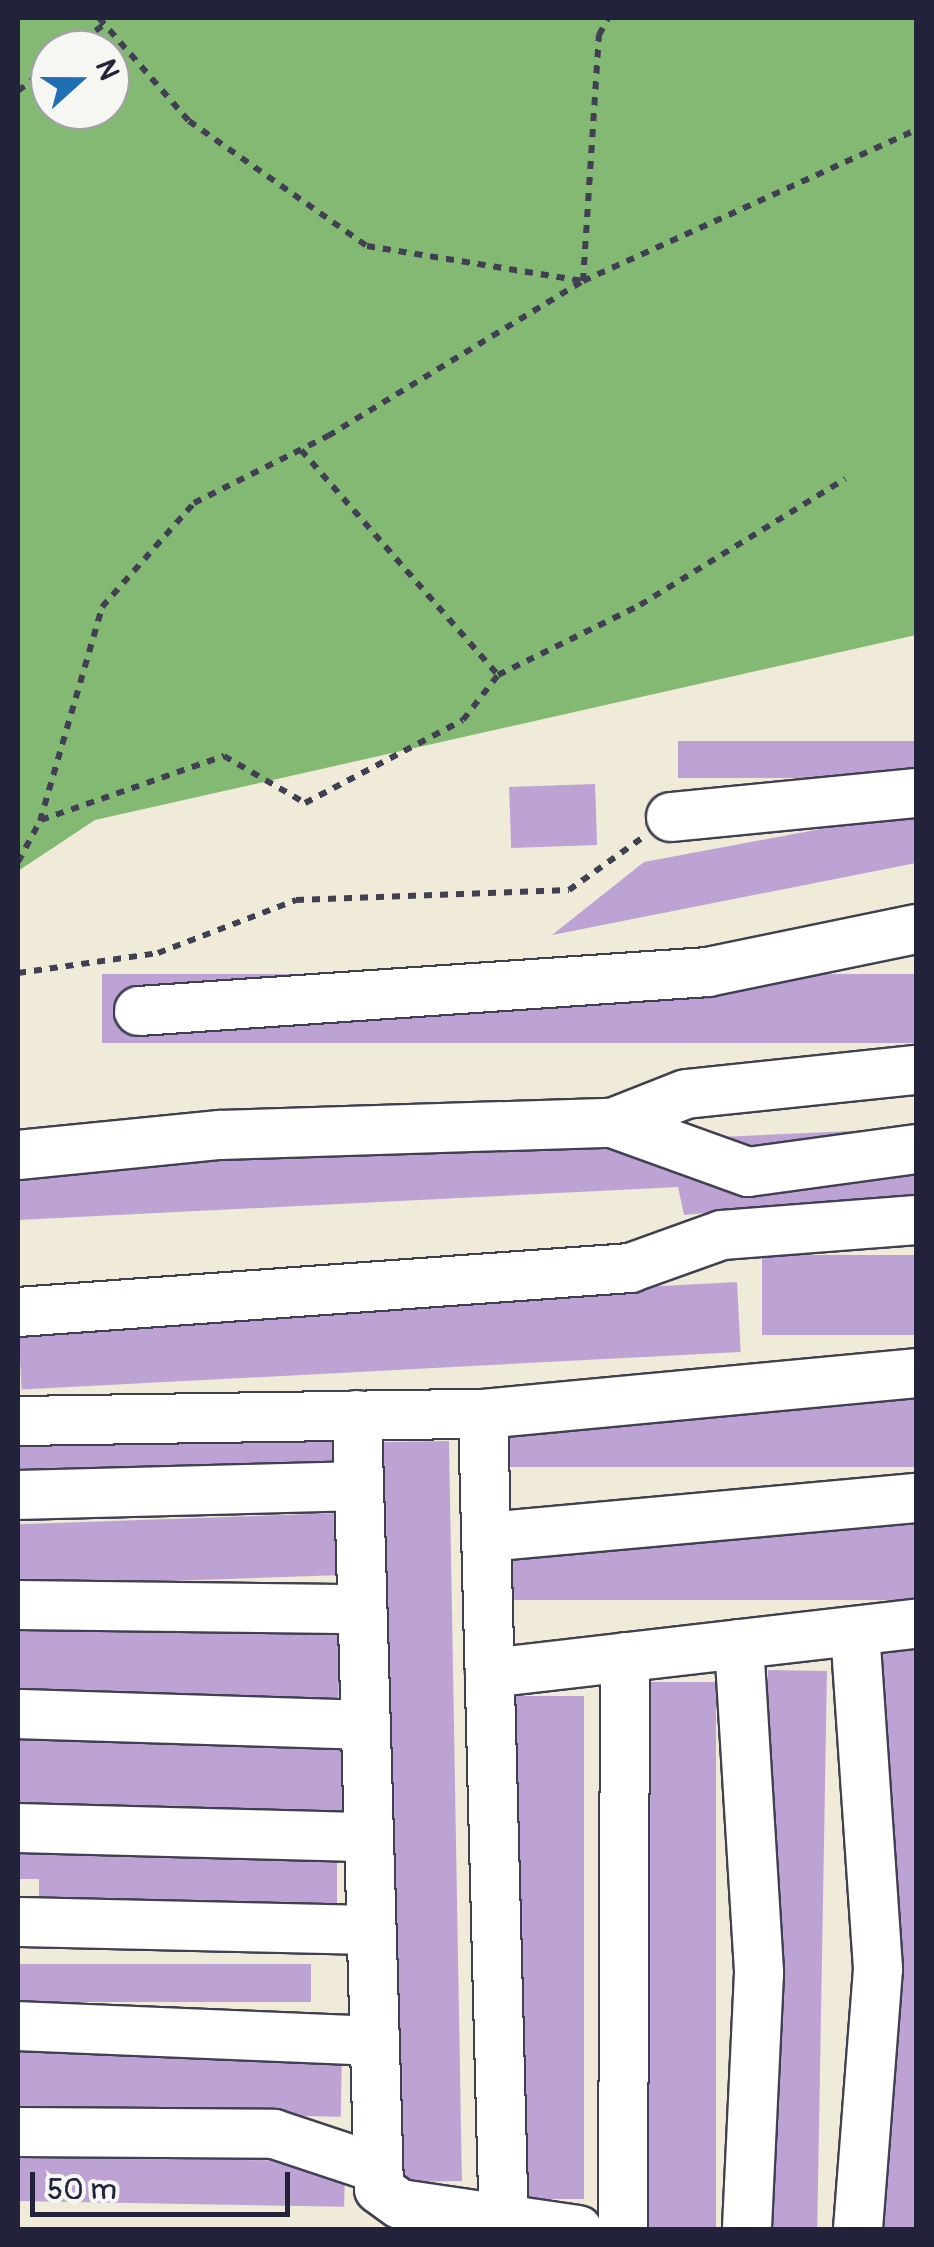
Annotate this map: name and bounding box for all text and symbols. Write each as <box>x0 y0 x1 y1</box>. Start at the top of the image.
north arrow <box>30 30 130 130</box>
text: N <box>87 55 126 85</box>
scale bar <box>35 2152 295 2214</box>
text: 50 m <box>47 2171 117 2208</box>

